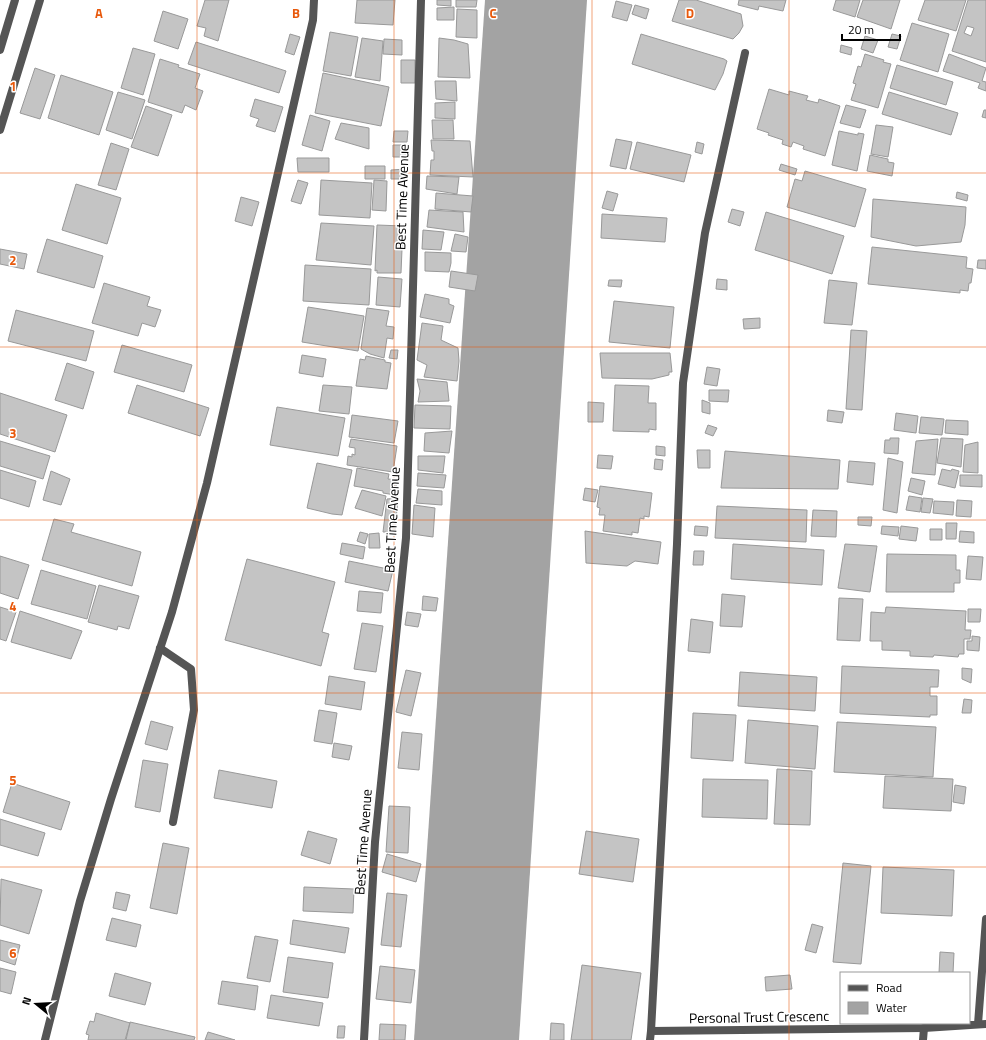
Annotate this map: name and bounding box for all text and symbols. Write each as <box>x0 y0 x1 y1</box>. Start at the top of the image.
text: A <box>95 3 103 23</box>
text: B <box>292 3 300 23</box>
text: C <box>489 3 497 23</box>
text: D <box>686 3 694 23</box>
scale bar <box>842 16 900 42</box>
text: 20 m <box>848 20 874 39</box>
text: 1 <box>9 76 17 96</box>
street label: Best Time Avenue <box>389 144 414 250</box>
text: 2 <box>9 250 17 270</box>
text: 3 <box>9 423 17 443</box>
street label: Best Time Avenue <box>378 466 405 574</box>
text: 4 <box>9 596 17 616</box>
text: 5 <box>9 770 17 790</box>
street label: Best Time Avenue <box>348 788 377 896</box>
text: 6 <box>9 943 17 963</box>
legend <box>840 972 970 1024</box>
text: Road <box>876 978 902 997</box>
north arrow <box>16 984 56 1024</box>
text: N <box>18 995 35 1007</box>
text: Water <box>876 998 907 1017</box>
street label: Personal Trust Crescenc <box>689 1005 829 1028</box>

